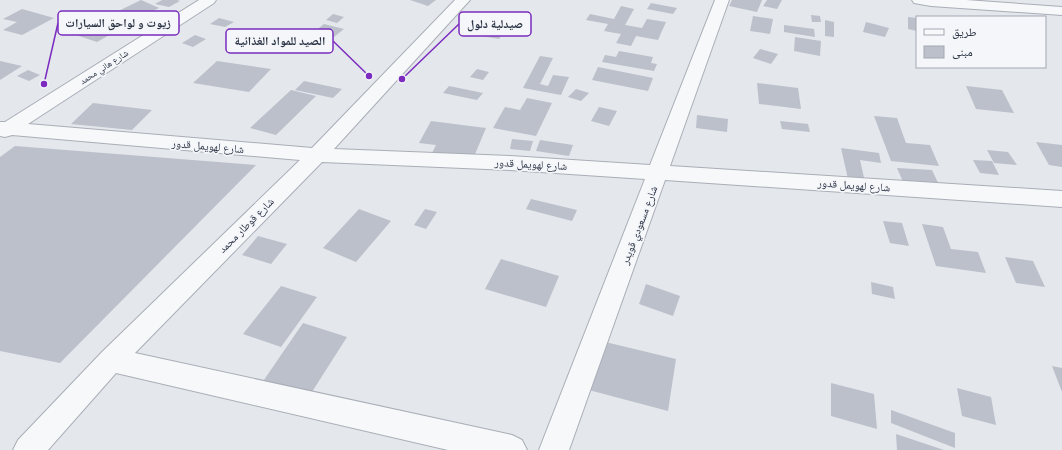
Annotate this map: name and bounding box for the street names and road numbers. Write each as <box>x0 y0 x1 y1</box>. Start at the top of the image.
street label: شارع هاني محمد <box>77 47 131 88</box>
street label: شارع لهويمل قدور <box>170 136 245 156</box>
street label: شارع لهويمل قدور <box>493 155 568 173</box>
street label: شارع لهويمل قدور <box>816 175 891 195</box>
street label: شارع مسعودي قويدر <box>617 184 662 268</box>
street label: شارع قوطار محمد <box>215 194 277 256</box>

